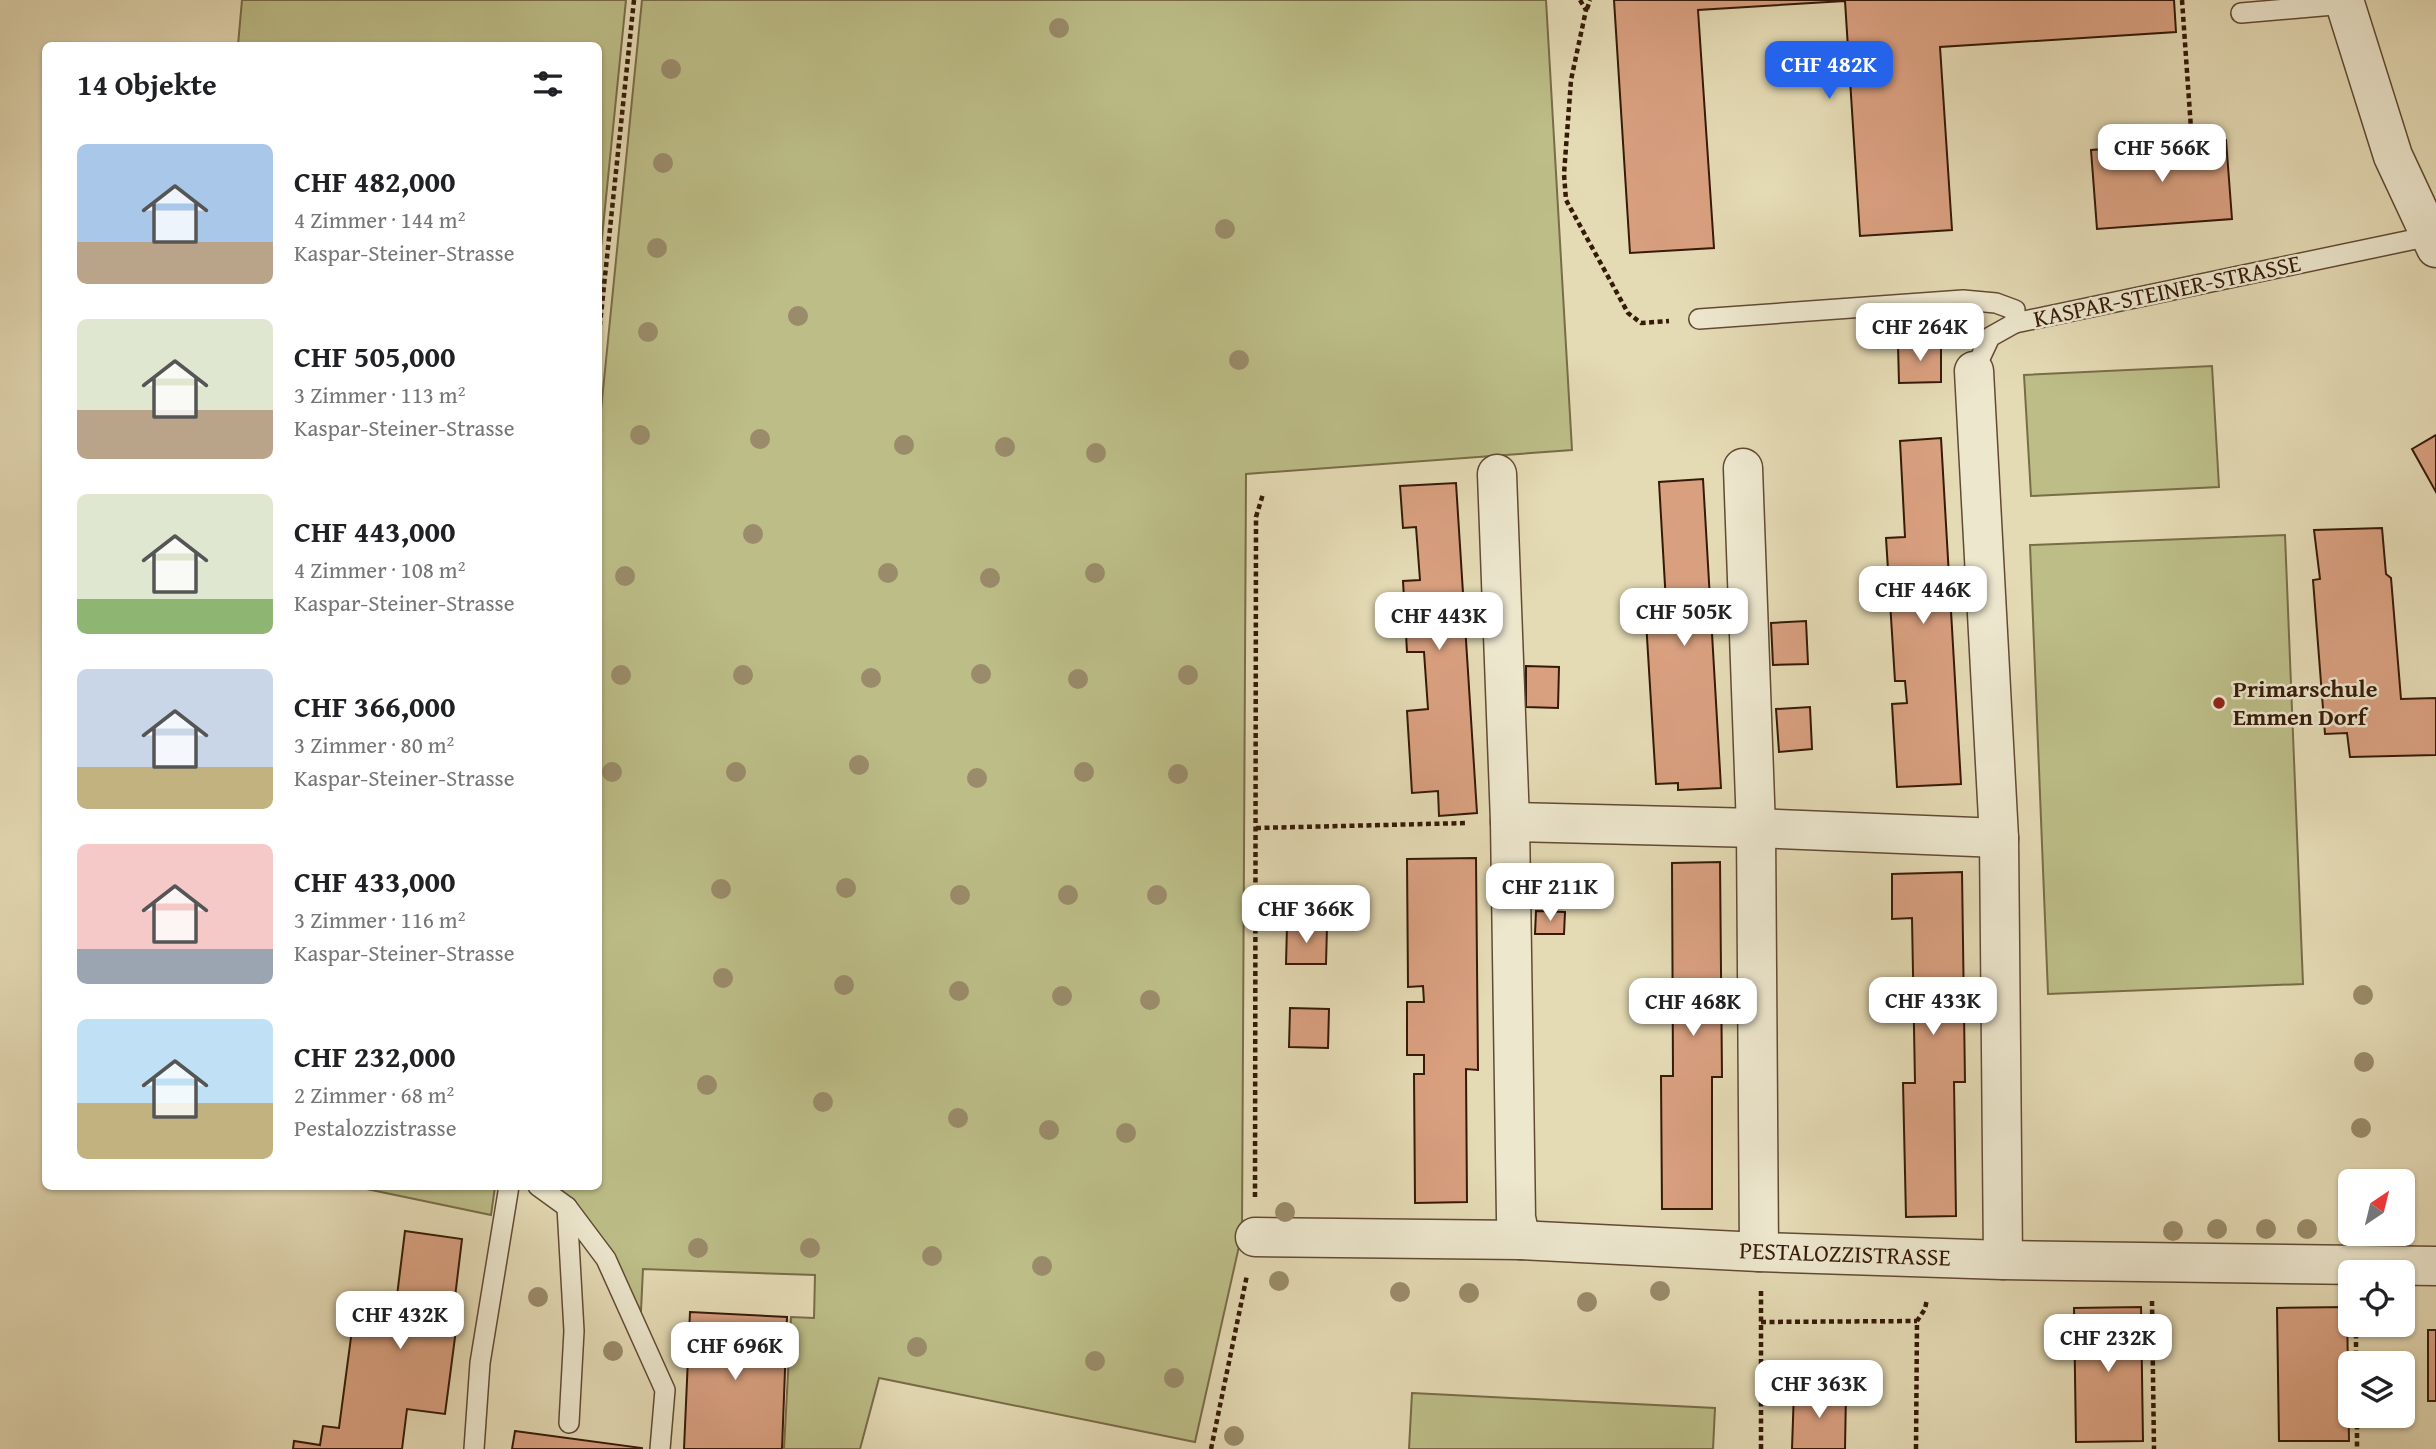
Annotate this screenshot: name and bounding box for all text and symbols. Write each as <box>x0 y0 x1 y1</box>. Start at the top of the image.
pin: CHF 482K <box>1757 42 1901 101</box>
text: CHF 482K <box>1781 47 1877 80</box>
text: 14 Objekte <box>77 62 217 106</box>
icon: filters <box>529 65 567 103</box>
pin: CHF 566K <box>2090 124 2234 184</box>
text: CHF 566K <box>2114 130 2210 163</box>
text: CHF 482,000 <box>294 159 456 203</box>
icon: home <box>133 172 217 256</box>
text: 4 Zimmer · 144 m² <box>294 203 465 236</box>
text: Kaspar-Steiner-Strasse <box>294 236 514 269</box>
street label: KASPAR-STEINER-STRASSE <box>2030 245 2304 336</box>
pin: CHF 264K <box>1848 304 1992 363</box>
text: CHF 264K <box>1872 309 1968 342</box>
text: CHF 505,000 <box>294 334 456 378</box>
icon: home <box>133 347 217 431</box>
text: 3 Zimmer · 113 m² <box>294 378 465 411</box>
text: Kaspar-Steiner-Strasse <box>294 411 514 444</box>
text: CHF 443,000 <box>294 509 456 553</box>
icon: home <box>133 522 217 606</box>
text: 4 Zimmer · 108 m² <box>294 553 465 586</box>
pin: CHF 446K <box>1851 566 1995 626</box>
text: CHF 446K <box>1875 572 1971 605</box>
text: Kaspar-Steiner-Strasse <box>294 586 514 619</box>
pin: CHF 505K <box>1612 588 1756 648</box>
pin: CHF 443K <box>1367 592 1511 652</box>
text: CHF 505K <box>1636 594 1732 627</box>
text: CHF 443K <box>1391 598 1487 631</box>
place label: Primarschule Emmen Dorf <box>2233 671 2378 734</box>
text: CHF 366,000 <box>294 684 456 728</box>
marker: Primarschule Emmen Dorf <box>2211 695 2227 711</box>
icon: home <box>133 697 217 781</box>
text: 3 Zimmer · 80 m² <box>294 728 454 761</box>
text: Kaspar-Steiner-Strasse <box>294 761 514 794</box>
text: CHF 433,000 <box>294 859 456 903</box>
pin: CHF 211K <box>1478 864 1622 923</box>
text: CHF 211K <box>1502 869 1598 902</box>
icon: home <box>133 872 217 956</box>
pin: CHF 366K <box>1234 886 1378 945</box>
text: CHF 366K <box>1258 891 1354 924</box>
text: 3 Zimmer · 116 m² <box>294 903 465 936</box>
text: Kaspar-Steiner-Strasse <box>294 936 514 969</box>
pin: CHF 468K <box>1621 978 1765 1038</box>
pin: CHF 433K <box>1861 978 2005 1037</box>
text: CHF 433K <box>1885 983 1981 1016</box>
text: CHF 468K <box>1645 984 1741 1017</box>
text: CHF 232,000 <box>294 1034 456 1078</box>
icon: home <box>133 1047 217 1131</box>
text: 2 Zimmer · 68 m² <box>294 1078 454 1111</box>
text: Pestalozzistrasse <box>294 1111 456 1144</box>
north arrow <box>2338 1169 2415 1246</box>
map controls <box>2338 1169 2415 1428</box>
street label: PESTALOZZISTRASSE <box>1739 1232 1951 1275</box>
button: locate <box>2338 1260 2415 1337</box>
pin: CHF 432K <box>328 1292 472 1351</box>
text: CHF 432K <box>352 1297 448 1330</box>
pin: CHF 232K <box>2036 1314 2180 1374</box>
text: CHF 232K <box>2060 1320 2156 1353</box>
pin: CHF 696K <box>663 1322 807 1382</box>
text: CHF 696K <box>687 1328 783 1361</box>
button: layers <box>2338 1351 2415 1428</box>
pin: CHF 363K <box>1747 1360 1891 1420</box>
text: CHF 363K <box>1771 1366 1867 1399</box>

